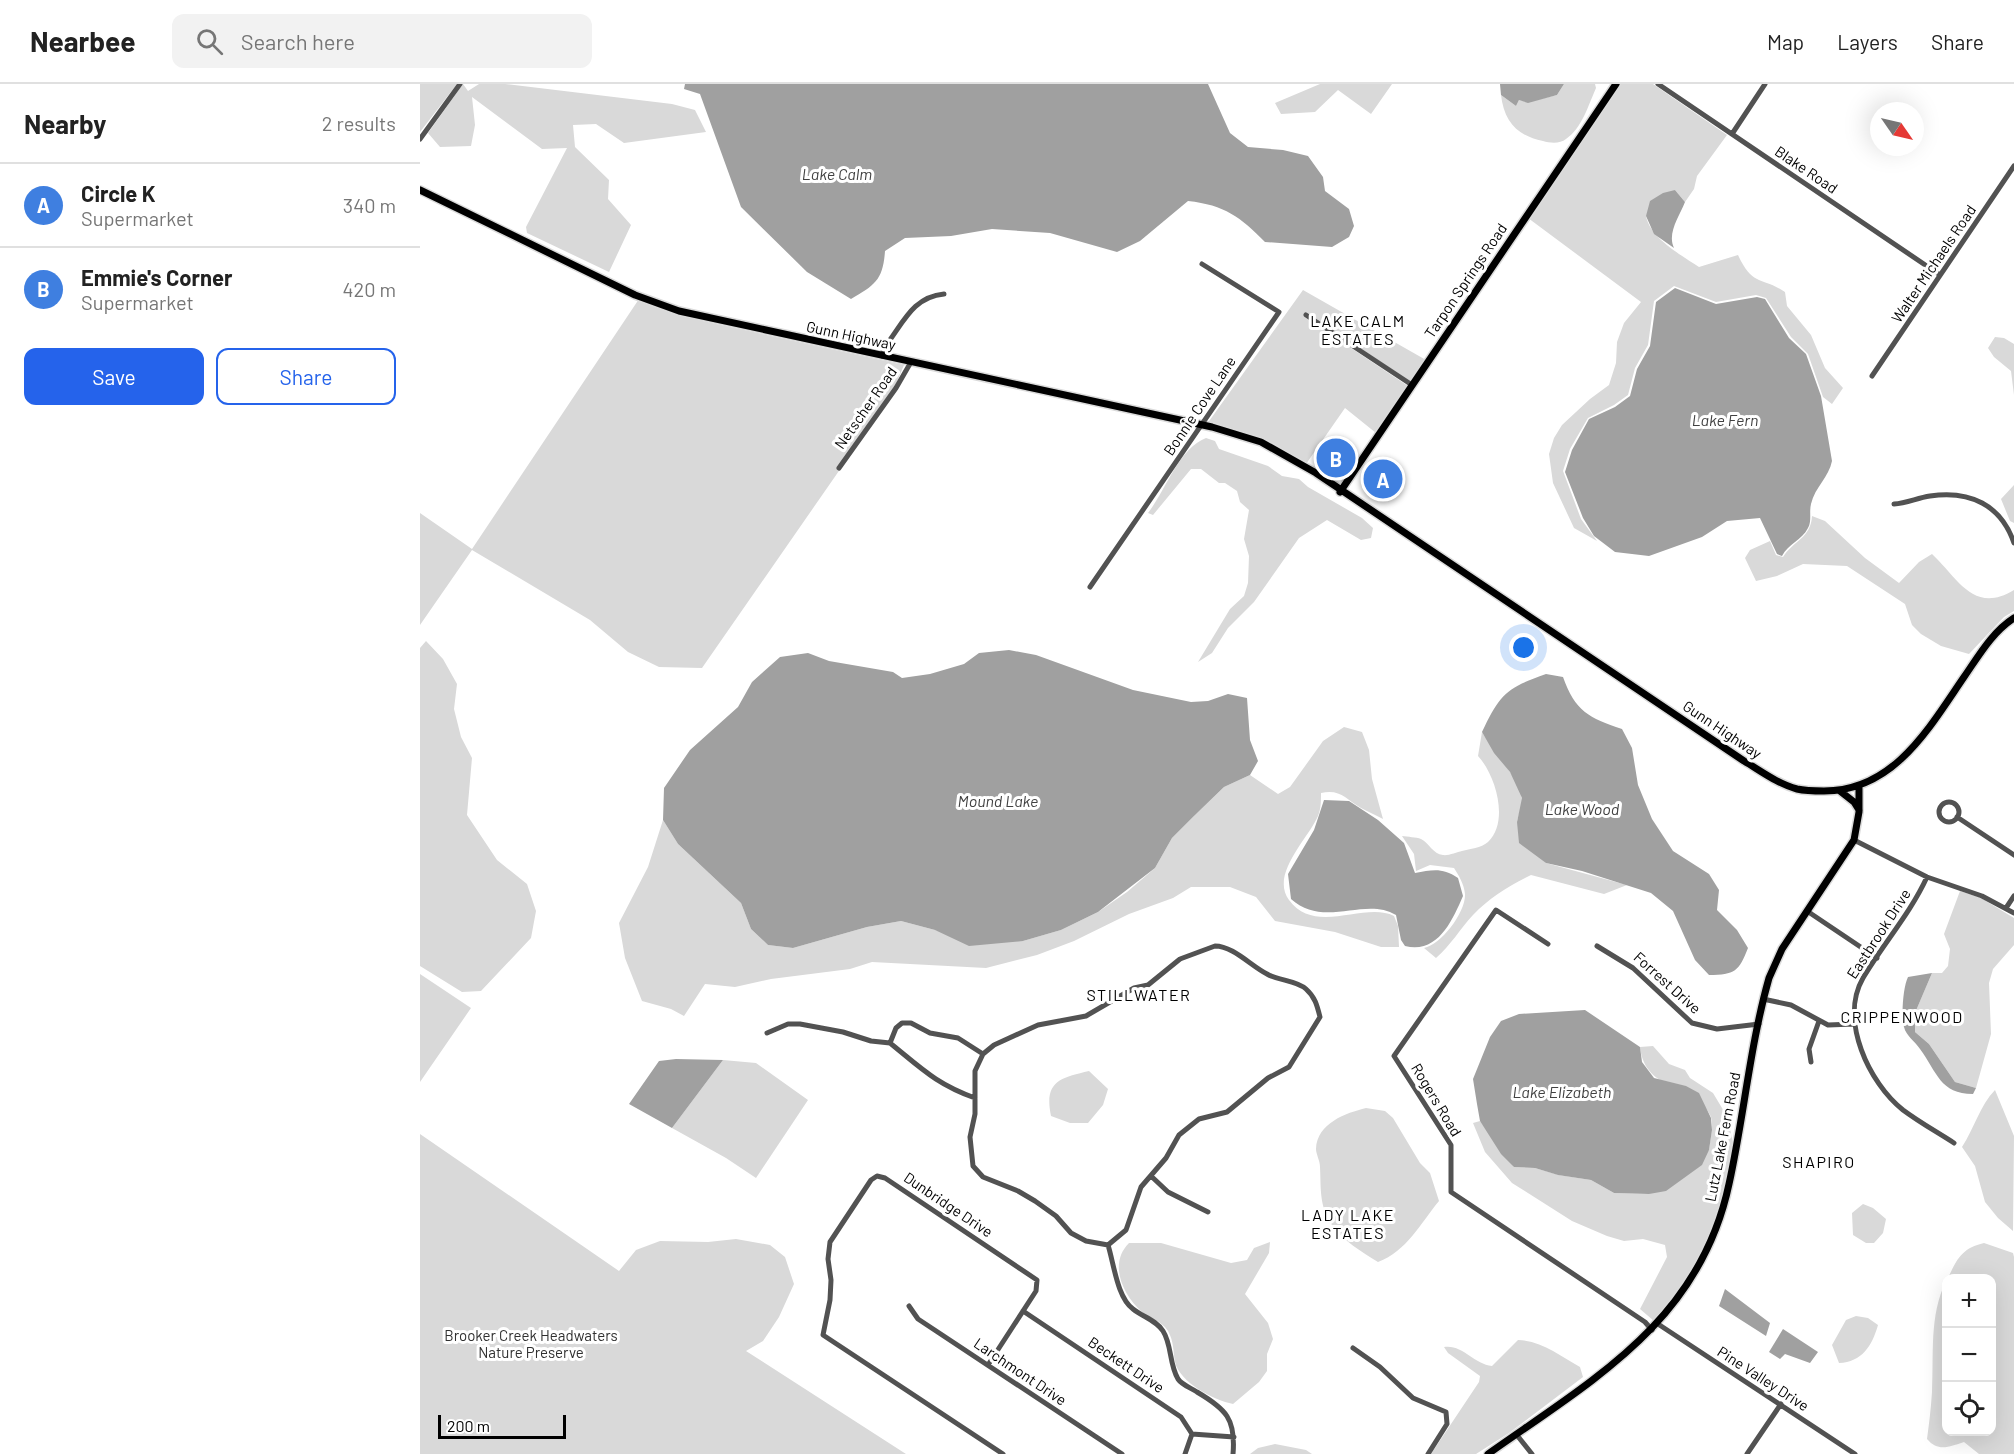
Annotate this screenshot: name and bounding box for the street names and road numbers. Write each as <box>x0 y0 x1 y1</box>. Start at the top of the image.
street label: Blake Road <box>1772 142 1841 197</box>
street label: Walter Michaels Road <box>1887 201 1979 326</box>
street label: Tarpon Springs Road <box>1420 220 1510 341</box>
street label: Gunn Highway <box>805 317 898 353</box>
street label: Bonnie Cove Lane <box>1159 353 1239 458</box>
street label: Netscher Road <box>830 363 900 452</box>
street label: Gunn Highway <box>1680 696 1765 762</box>
street label: Eastbrook Drive <box>1842 885 1914 982</box>
street label: Forrest Drive <box>1630 948 1705 1017</box>
street label: Rogers Road <box>1408 1060 1466 1139</box>
street label: Lutz Lake Fern Road <box>1701 1070 1743 1203</box>
street label: Dunbridge Drive <box>901 1168 996 1241</box>
street label: Beckett Drive <box>1085 1332 1168 1396</box>
street label: Larchmont Drive <box>971 1334 1070 1409</box>
street label: Pine Valley Drive <box>1714 1342 1813 1414</box>

